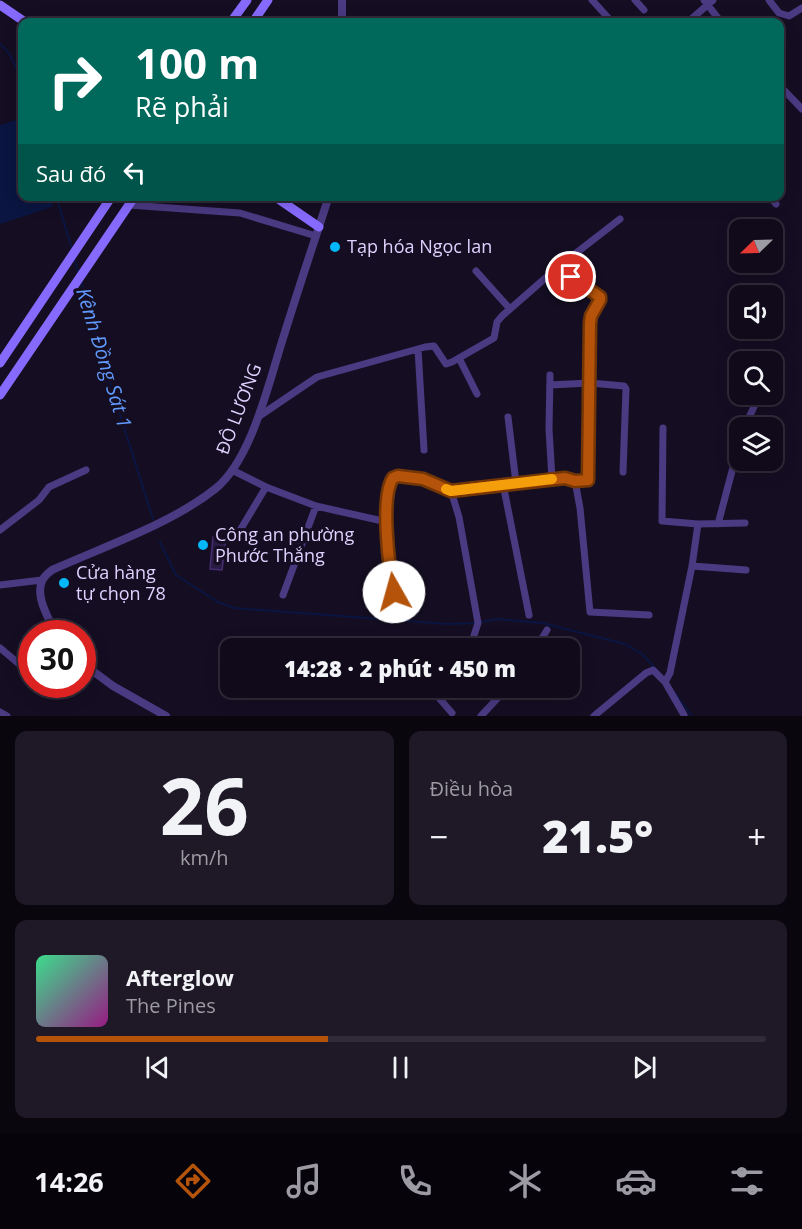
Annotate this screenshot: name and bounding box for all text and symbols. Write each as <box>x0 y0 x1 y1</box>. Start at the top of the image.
text: 100 m <box>135 34 259 91</box>
icon: right <box>36 42 114 120</box>
text: Rẽ phải <box>135 88 229 125</box>
icon: left <box>118 156 151 189</box>
text: Sau đó <box>36 158 106 188</box>
north arrow <box>729 219 783 273</box>
map controls <box>729 219 783 471</box>
place label: Tạp hóa Ngọc lan <box>347 234 492 258</box>
marker: Tạp hóa Ngọc lan <box>328 240 342 254</box>
pin <box>545 251 596 302</box>
icon: arrive <box>554 260 587 293</box>
water label: Kênh Đồng Sát 1 <box>70 284 139 431</box>
button: sound <box>729 285 783 339</box>
button: search <box>729 351 783 405</box>
street label: ĐÔ LƯƠNG <box>210 360 266 458</box>
button: layers <box>729 417 783 471</box>
place label: Công an phường Phước Thắng <box>215 522 354 567</box>
marker: Công an phường Phước Thắng <box>196 538 210 552</box>
place label: Cửa hàng tự chọn 78 <box>76 560 166 605</box>
position arrow <box>362 560 426 624</box>
marker: Cửa hàng tự chọn 78 <box>57 576 71 590</box>
speed limit sign: 30 <box>18 620 96 698</box>
text: 14:28 · 2 phút · 450 m <box>284 653 516 683</box>
text: 26 <box>160 752 249 858</box>
text: Điều hòa <box>430 775 513 802</box>
text: 21.5° <box>542 805 653 866</box>
text: − <box>430 814 448 859</box>
text: + <box>747 814 766 859</box>
text: km/h <box>180 844 229 871</box>
text: Afterglow <box>126 962 234 992</box>
text: The Pines <box>126 992 216 1019</box>
icon: previous <box>141 1051 174 1084</box>
icon: pause <box>384 1051 417 1084</box>
icon: next <box>628 1051 661 1084</box>
icon: directions <box>172 1160 214 1202</box>
icon: music <box>283 1160 325 1202</box>
icon: phone <box>394 1160 436 1202</box>
icon: climate <box>504 1160 546 1202</box>
icon: car <box>615 1160 657 1202</box>
icon: filters <box>726 1160 768 1202</box>
text: 14:26 <box>34 1163 104 1200</box>

